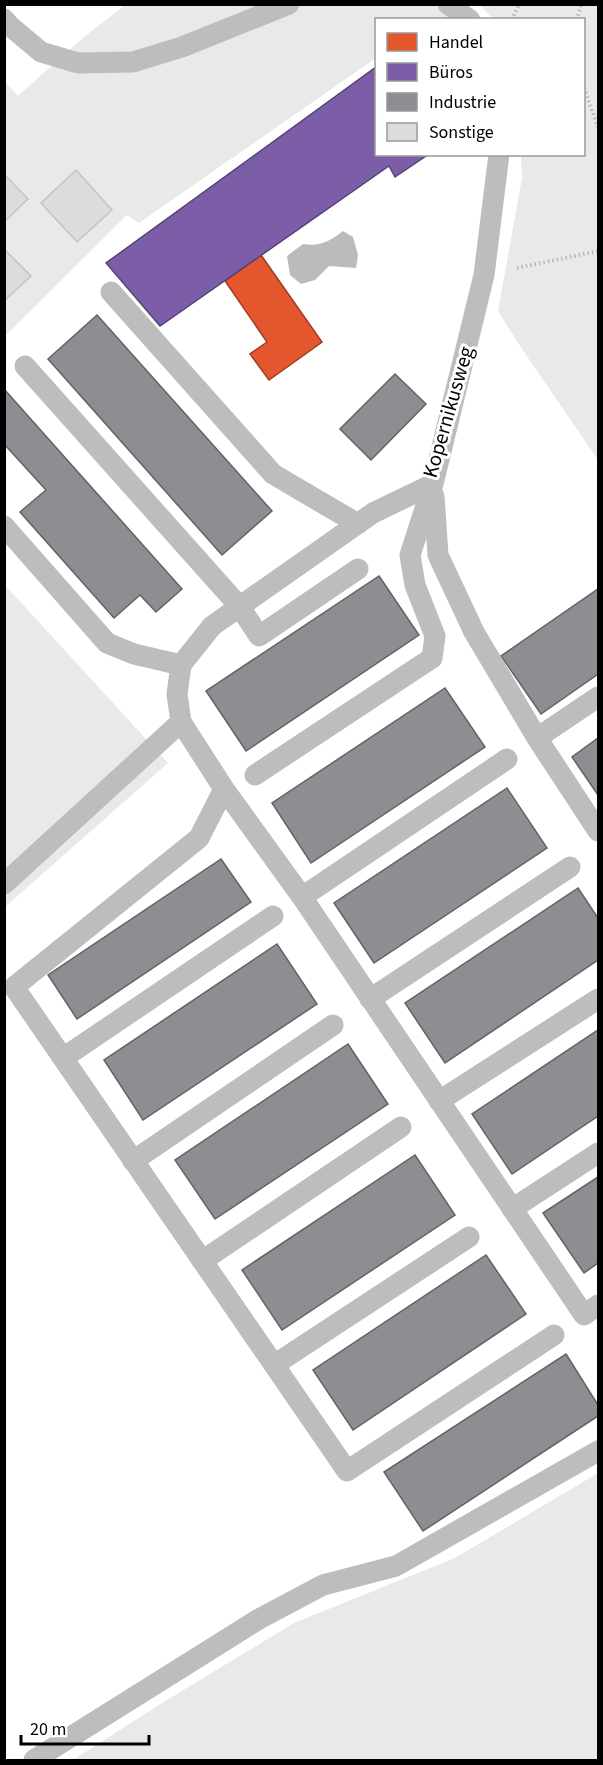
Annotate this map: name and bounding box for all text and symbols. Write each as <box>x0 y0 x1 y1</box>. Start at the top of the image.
legend <box>375 18 585 156</box>
text: Handel <box>429 30 483 55</box>
text: Büros <box>429 60 473 85</box>
text: Industrie <box>429 90 496 115</box>
text: Sonstige <box>429 120 494 145</box>
street label: Kopernikusweg <box>415 342 481 481</box>
scale bar <box>21 1708 148 1746</box>
text: 20 m <box>30 1717 66 1742</box>

